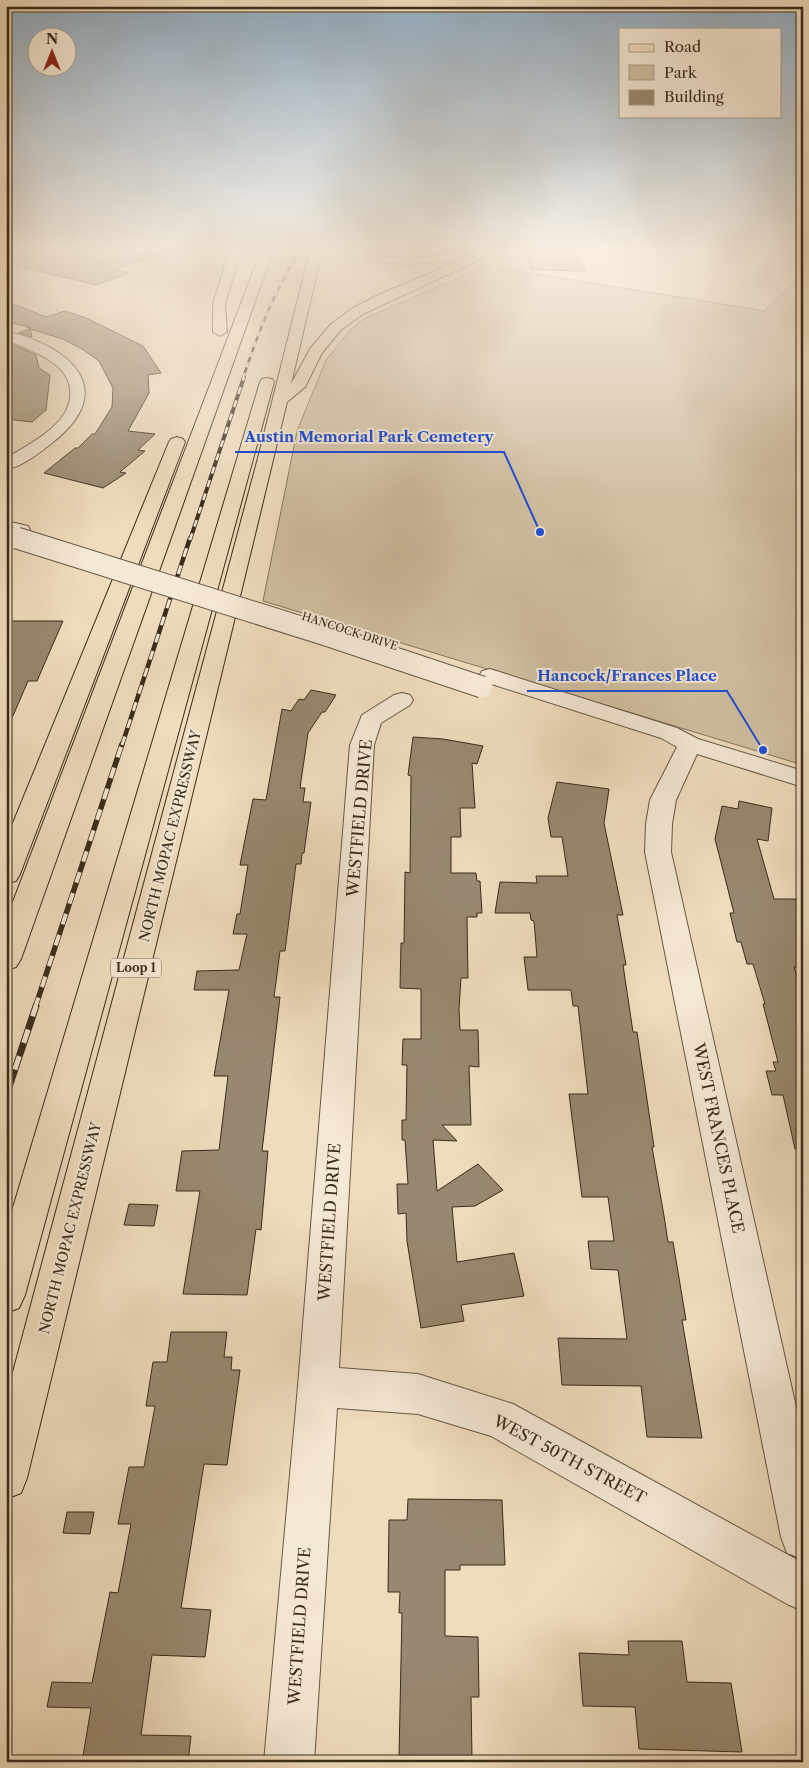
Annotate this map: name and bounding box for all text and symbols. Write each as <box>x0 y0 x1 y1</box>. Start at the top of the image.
north arrow <box>28 28 78 78</box>
legend <box>619 28 782 118</box>
text: N <box>46 30 58 48</box>
text: Road <box>664 37 701 56</box>
text: Park <box>664 63 698 82</box>
text: Building <box>664 87 724 106</box>
callout: Austin Memorial Park Cemetery <box>235 422 504 452</box>
text: Austin Memorial Park Cemetery <box>244 427 494 446</box>
street label: HANCOCK DRIVE <box>300 609 400 653</box>
callout: Hancock/Frances Place <box>527 661 727 691</box>
text: Hancock/Frances Place <box>537 666 717 685</box>
street label: NORTH MOPAC EXPRESSWAY <box>135 727 205 944</box>
street label: WESTFIELD DRIVE <box>342 738 376 899</box>
road number: Loop 1 <box>111 958 161 978</box>
street label: WEST FRANCES PLACE <box>689 1040 749 1235</box>
street label: NORTH MOPAC EXPRESSWAY <box>35 1119 105 1336</box>
street label: WESTFIELD DRIVE <box>313 1142 344 1303</box>
street label: WEST 50TH STREET <box>489 1410 650 1508</box>
street label: WESTFIELD DRIVE <box>283 1546 314 1707</box>

